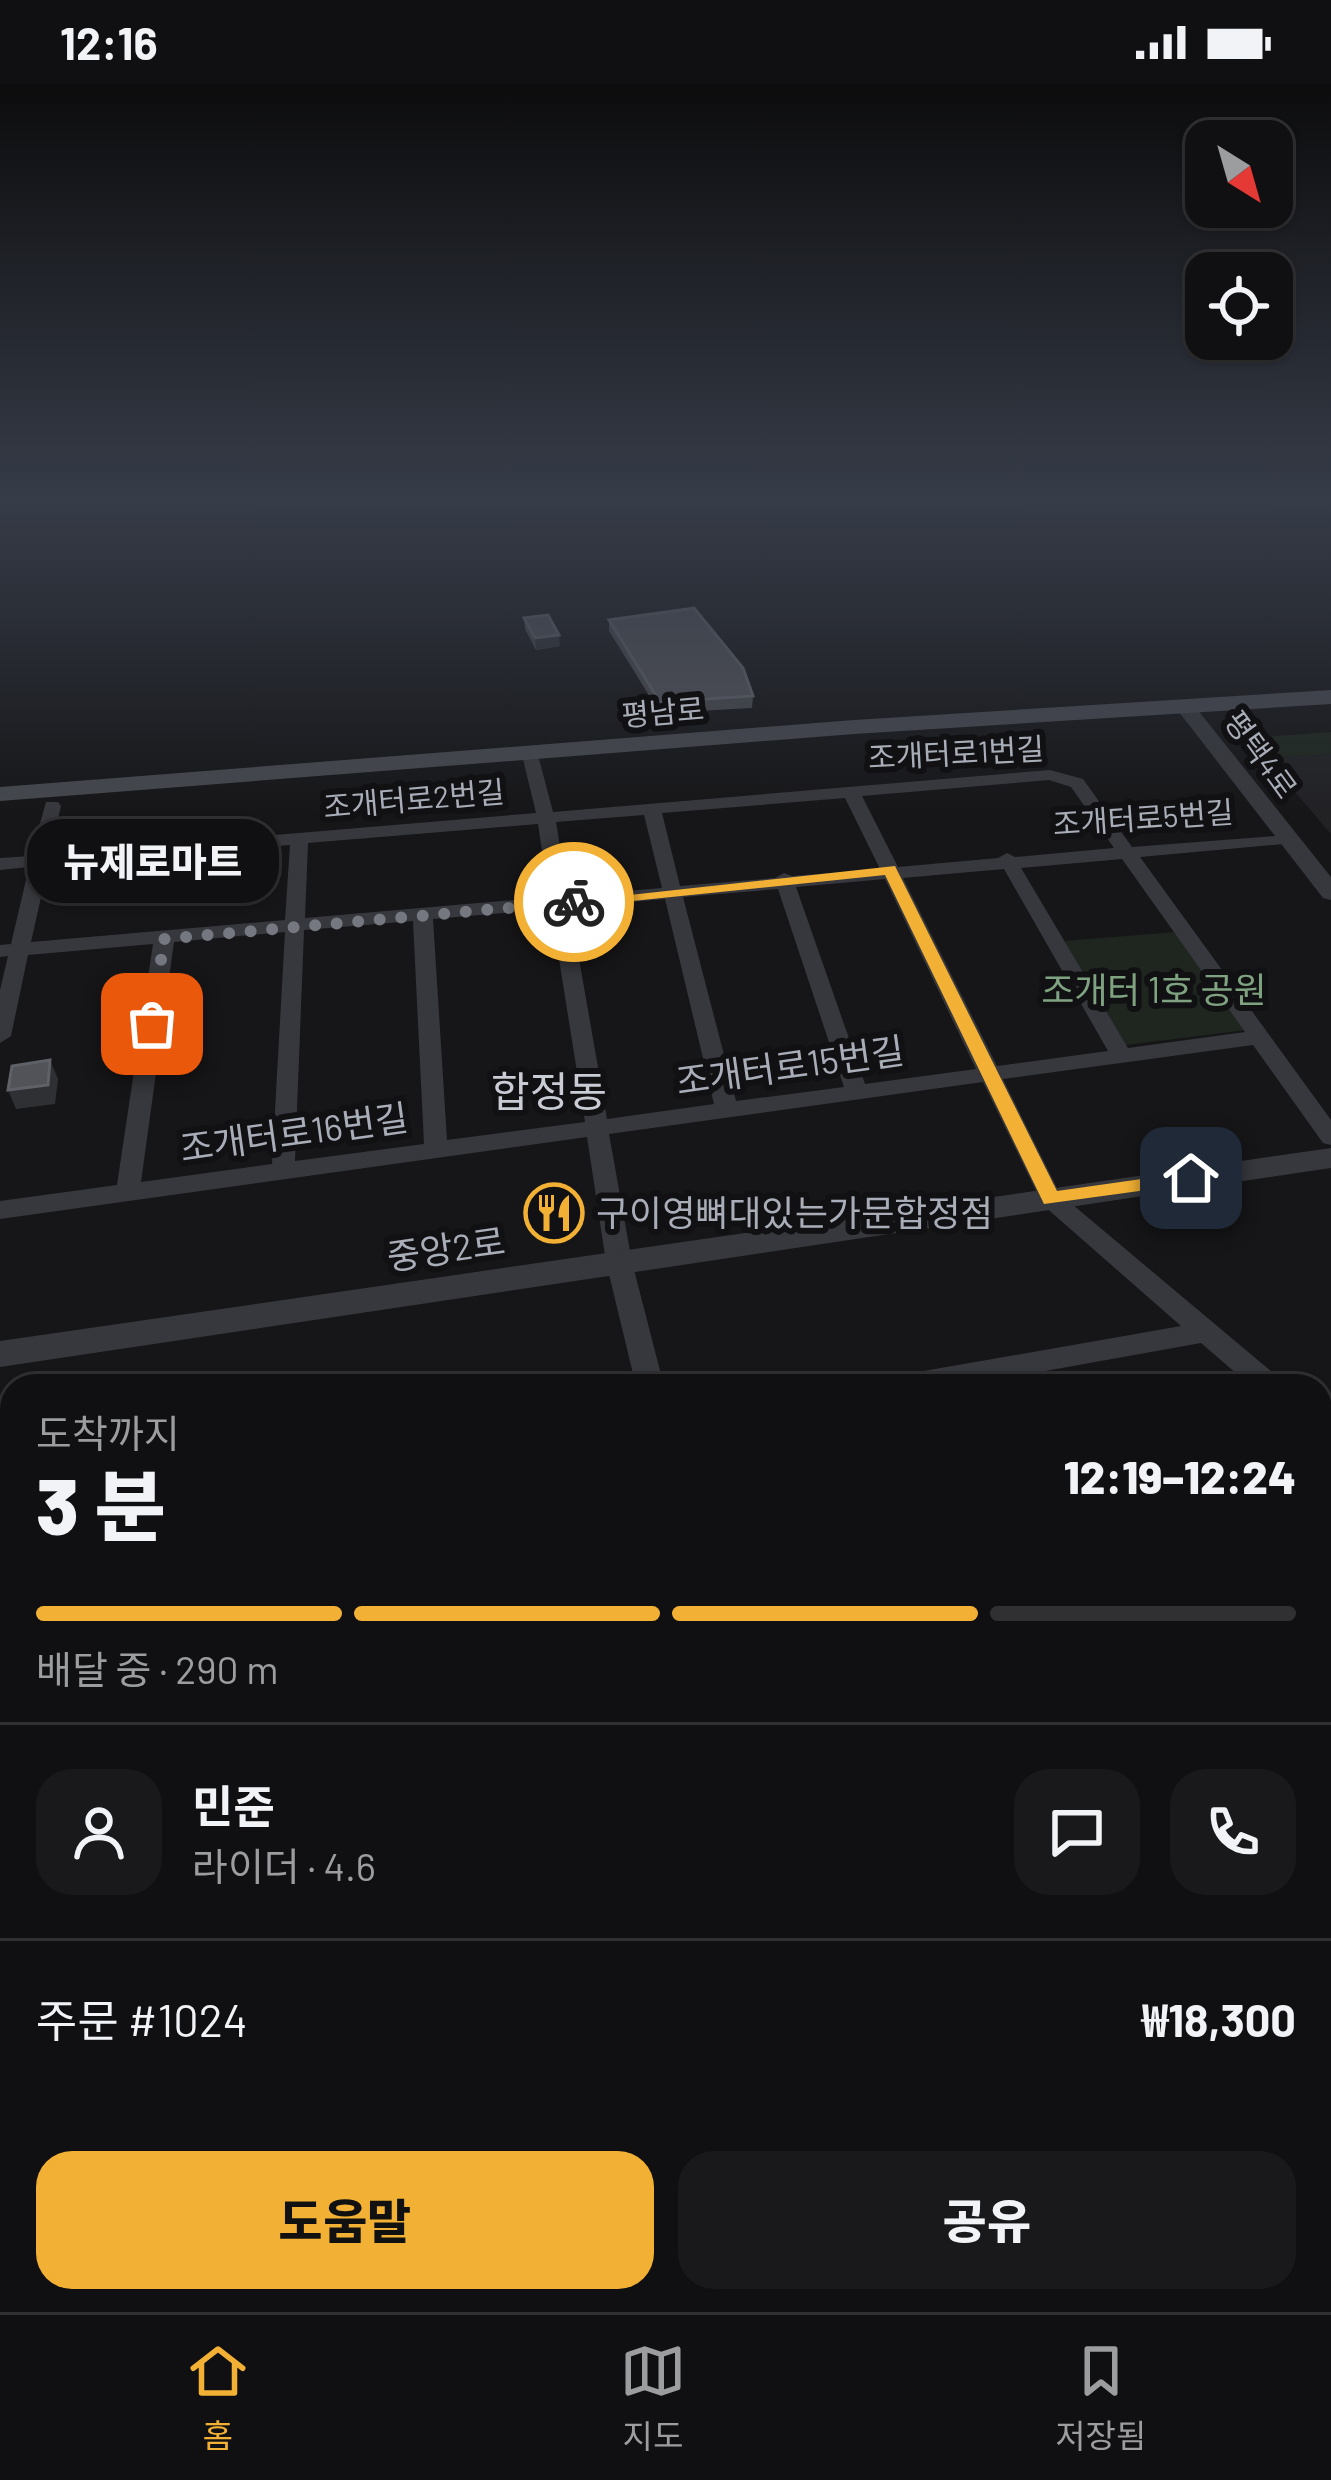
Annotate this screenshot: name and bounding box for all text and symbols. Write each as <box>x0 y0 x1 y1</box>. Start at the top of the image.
text: 12:16 <box>60 15 158 69</box>
north arrow <box>1185 120 1293 228</box>
map controls <box>1185 120 1293 360</box>
button: locate <box>1185 252 1293 360</box>
street label: 평남로 <box>620 689 706 733</box>
street label: 평택4로 <box>1218 703 1305 805</box>
street label: 조개터로1번길 <box>867 729 1045 775</box>
street label: 조개터로2번길 <box>322 772 506 824</box>
street label: 조개터로5번길 <box>1051 793 1234 841</box>
callout: 뉴제로마트 <box>26 820 278 904</box>
text: 뉴제로마트 <box>63 837 243 884</box>
courier <box>514 842 634 962</box>
icon: bike <box>541 869 607 935</box>
park label: 조개터 1호 공원 <box>1041 967 1267 1010</box>
pin <box>101 973 203 1075</box>
icon: bag <box>119 991 185 1057</box>
street label: 조개터로15번길 <box>673 1027 907 1102</box>
district label: 합정동 <box>491 1065 607 1115</box>
street label: 조개터로16번길 <box>177 1094 411 1169</box>
pin <box>1140 1127 1242 1229</box>
icon: home <box>1158 1145 1224 1211</box>
restaurant icon: 구이영뼈대있는가문합정점 <box>523 1182 585 1244</box>
place label: 구이영뼈대있는가문합정점 <box>596 1190 993 1233</box>
street label: 중앙2로 <box>384 1218 508 1277</box>
text: 도착까지 <box>36 1409 180 1456</box>
text: 12:19–12:24 <box>1064 1449 1296 1503</box>
text: 3 분 <box>36 1457 166 1551</box>
text: 배달 중 · 290 m <box>36 1645 279 1692</box>
button: person <box>36 1769 162 1895</box>
button: chat <box>1014 1769 1140 1895</box>
button: phone <box>1170 1769 1296 1895</box>
text: 민준 <box>192 1778 275 1832</box>
text: 라이더 · 4.6 <box>192 1842 376 1889</box>
text: 주문 #1024 <box>36 1992 248 2046</box>
text: ₩18,300 <box>1142 1992 1296 2046</box>
button: 도움말 <box>36 2151 654 2289</box>
button: 공유 <box>678 2151 1296 2289</box>
tab: 홈 <box>185 2338 251 2458</box>
tab: 지도 <box>620 2338 686 2458</box>
tab: 저장됨 <box>1055 2338 1146 2458</box>

